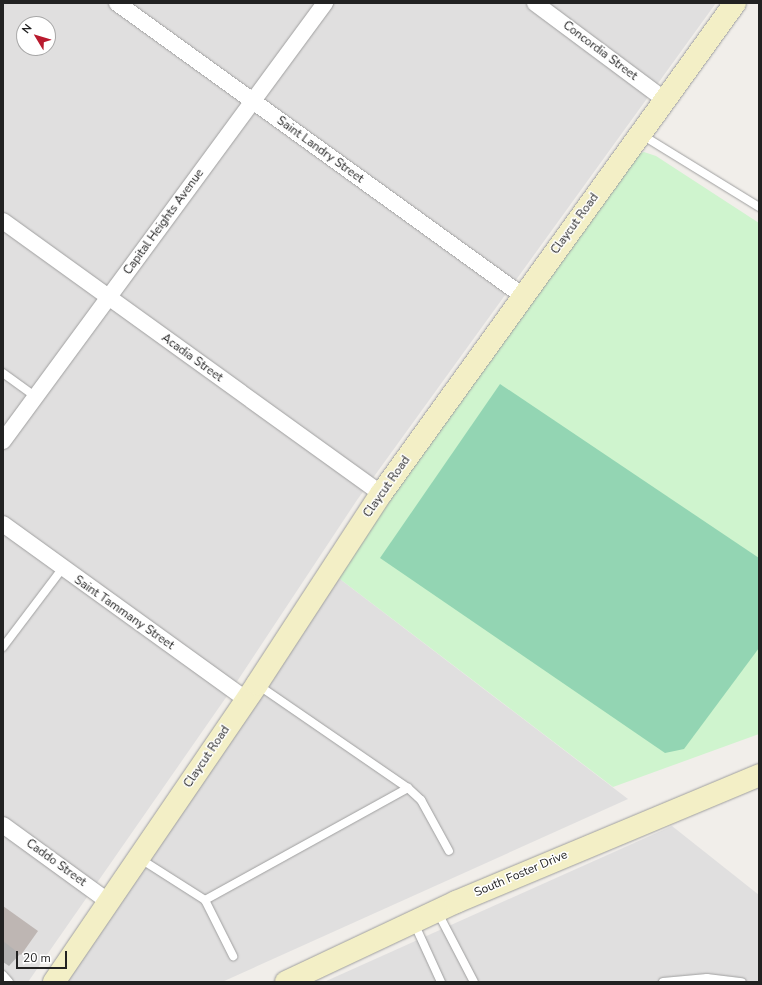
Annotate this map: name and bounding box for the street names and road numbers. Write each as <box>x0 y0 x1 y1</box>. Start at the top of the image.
street label: Concordia Street <box>560 18 640 84</box>
street label: Saint Landry Street <box>274 114 366 186</box>
street label: Capital Heights Avenue <box>121 166 207 278</box>
street label: Claycut Road <box>548 191 602 257</box>
street label: Acadia Street <box>158 331 226 385</box>
street label: Claycut Road <box>361 454 413 520</box>
street label: Saint Tammany Street <box>71 573 177 653</box>
street label: Claycut Road <box>181 723 233 791</box>
street label: Caddo Street <box>23 836 89 890</box>
street label: South Foster Drive <box>472 848 570 900</box>

